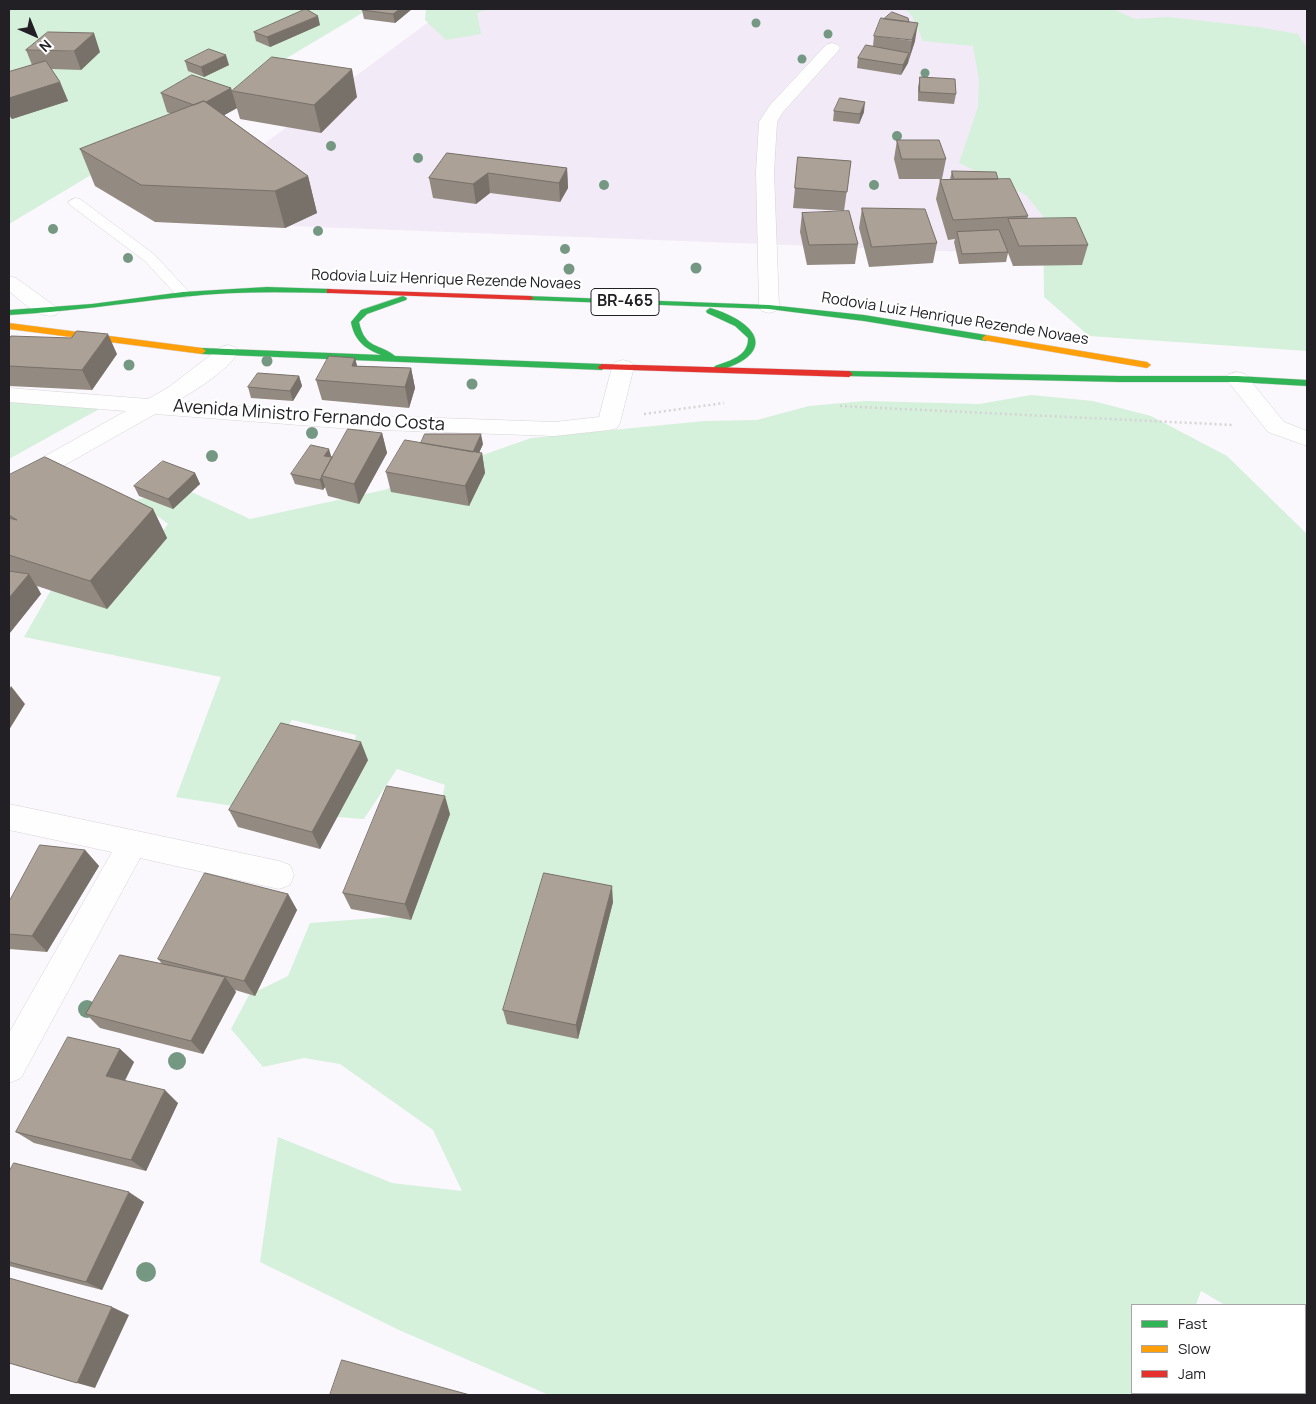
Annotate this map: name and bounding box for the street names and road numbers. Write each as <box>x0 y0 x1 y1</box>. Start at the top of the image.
street label: Rodovia Luiz Henrique Rezende Novaes <box>311 266 581 294</box>
road number: BR-465 <box>591 288 659 316</box>
street label: Rodovia Luiz Henrique Rezende Novaes <box>820 289 1090 349</box>
street label: Avenida Ministro Fernando Costa <box>172 396 446 436</box>

